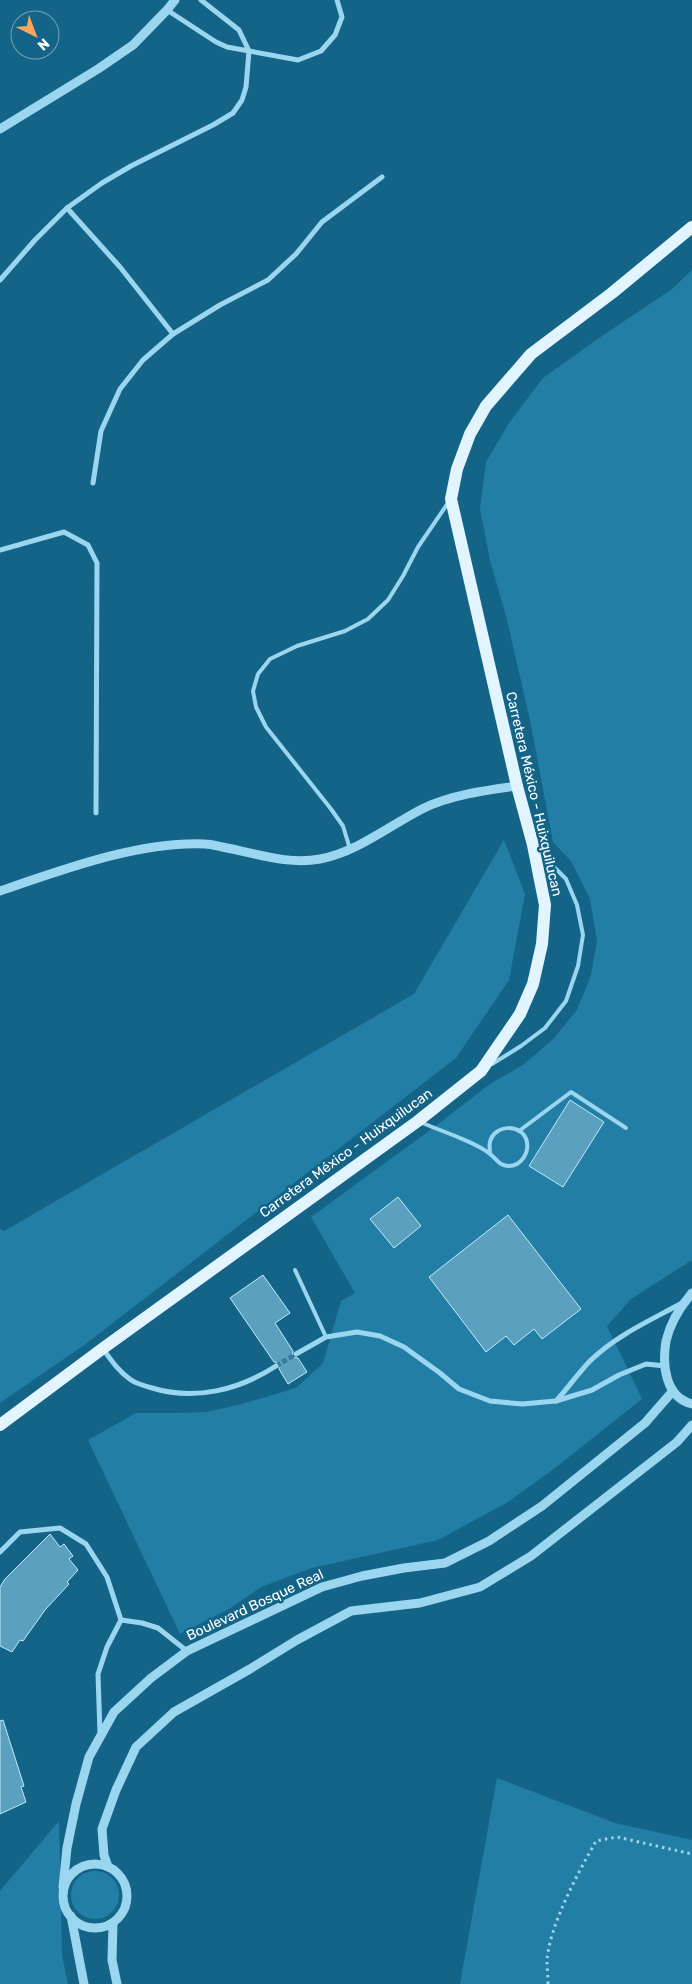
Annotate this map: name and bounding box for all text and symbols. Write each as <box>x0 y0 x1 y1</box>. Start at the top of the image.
north arrow <box>10 10 60 60</box>
text: N <box>34 35 53 54</box>
street label: Carretera México - Huixquilucan <box>502 690 566 898</box>
street label: Carretera México - Huixquilucan <box>256 1085 436 1221</box>
street label: Boulevard Bosque Real <box>184 1566 326 1644</box>

